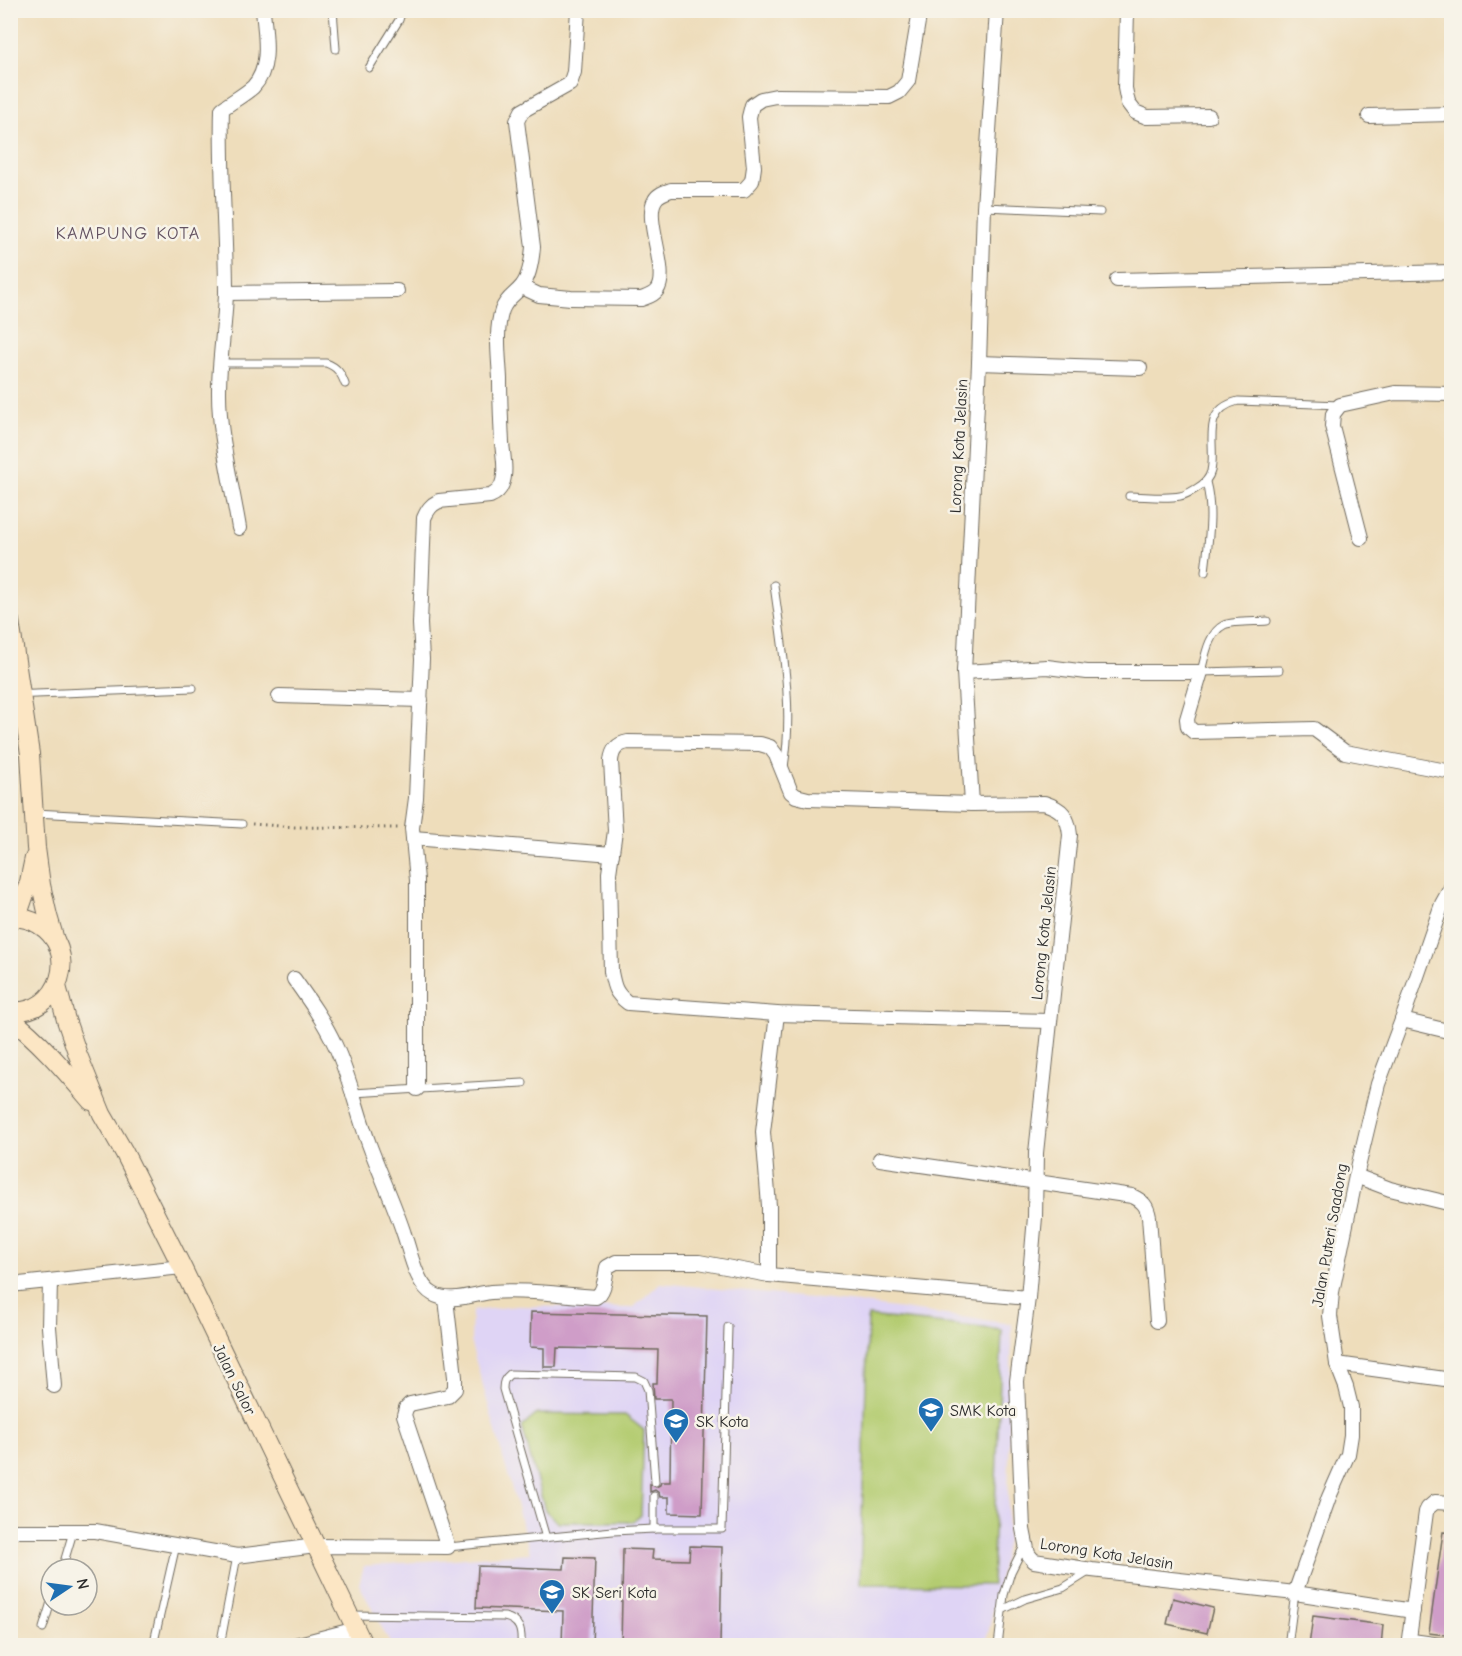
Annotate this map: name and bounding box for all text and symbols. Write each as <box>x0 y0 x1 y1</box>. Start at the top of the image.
district label: KAMPUNG KOTA <box>55 223 201 244</box>
street label: Lorong Kota Jelasin <box>946 378 972 514</box>
street label: Lorong Kota Jelasin <box>1028 865 1060 1001</box>
street label: Jalan Puteri Saadong <box>1308 1162 1352 1308</box>
street label: Jalan Salor <box>209 1341 259 1419</box>
school or university icon: SMK Kota <box>916 1395 946 1433</box>
place label: SMK Kota <box>950 1402 1016 1420</box>
school or university icon: SK Kota <box>661 1406 691 1444</box>
place label: SK Kota <box>696 1413 749 1431</box>
street label: Lorong Kota Jelasin <box>1039 1535 1175 1573</box>
north arrow <box>39 1557 99 1617</box>
text: N <box>73 1577 93 1591</box>
school or university icon: SK Seri Kota <box>537 1577 567 1615</box>
place label: SK Seri Kota <box>572 1584 657 1602</box>

